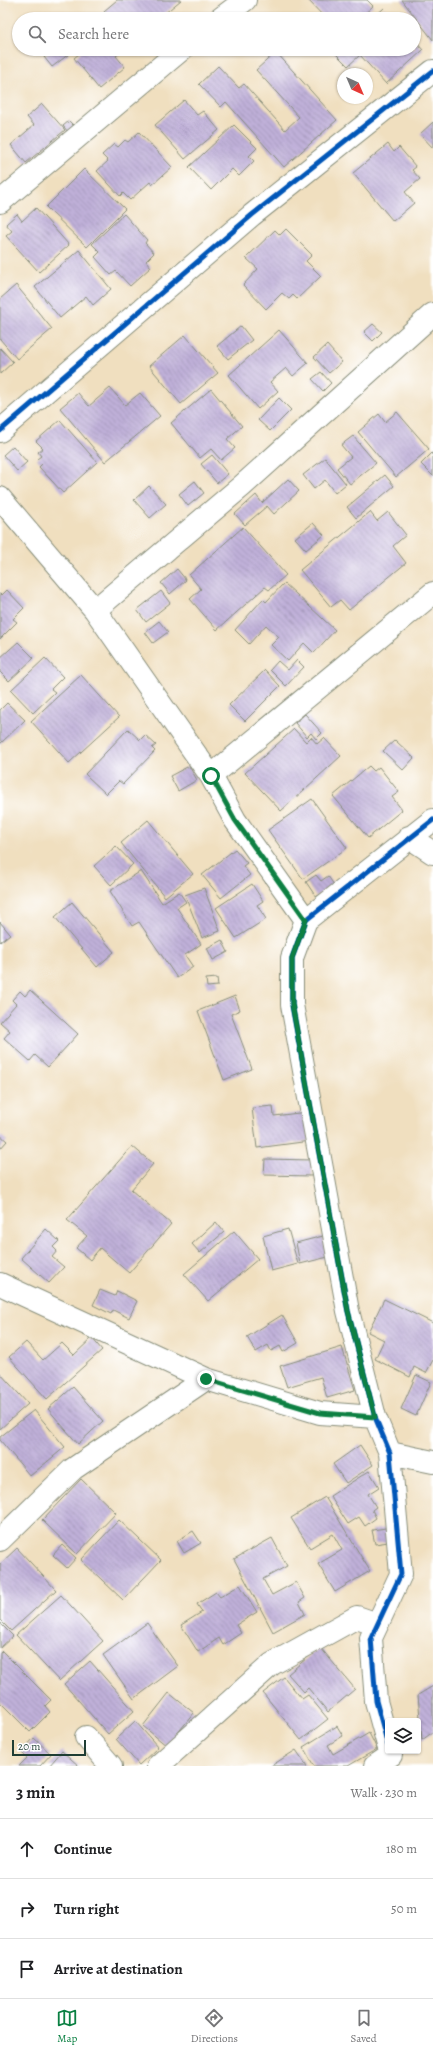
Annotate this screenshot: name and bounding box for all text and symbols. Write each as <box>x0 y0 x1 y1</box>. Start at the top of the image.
search box <box>12 12 421 56</box>
icon: search <box>26 23 48 45</box>
text: Search here <box>58 24 129 44</box>
north arrow <box>337 68 373 104</box>
route start <box>202 767 220 785</box>
route end <box>197 1370 215 1388</box>
map controls <box>385 1718 421 1754</box>
button: layers <box>385 1718 421 1754</box>
scale bar <box>12 1738 86 1757</box>
text: 20 m <box>18 1739 40 1754</box>
text: 3 min <box>16 1781 55 1804</box>
text: Walk · 230 m <box>351 1784 417 1801</box>
icon: ahead <box>16 1838 38 1860</box>
text: Continue <box>54 1839 112 1859</box>
text: 180 m <box>386 1840 417 1857</box>
icon: right <box>16 1898 38 1920</box>
text: Turn right <box>54 1899 119 1919</box>
text: 50 m <box>391 1900 417 1917</box>
icon: arrive <box>16 1958 38 1980</box>
text: Arrive at destination <box>54 1959 183 1979</box>
tab: Map <box>56 2007 78 2046</box>
tab: Directions <box>191 2007 238 2046</box>
tab: Saved <box>351 2007 377 2046</box>

